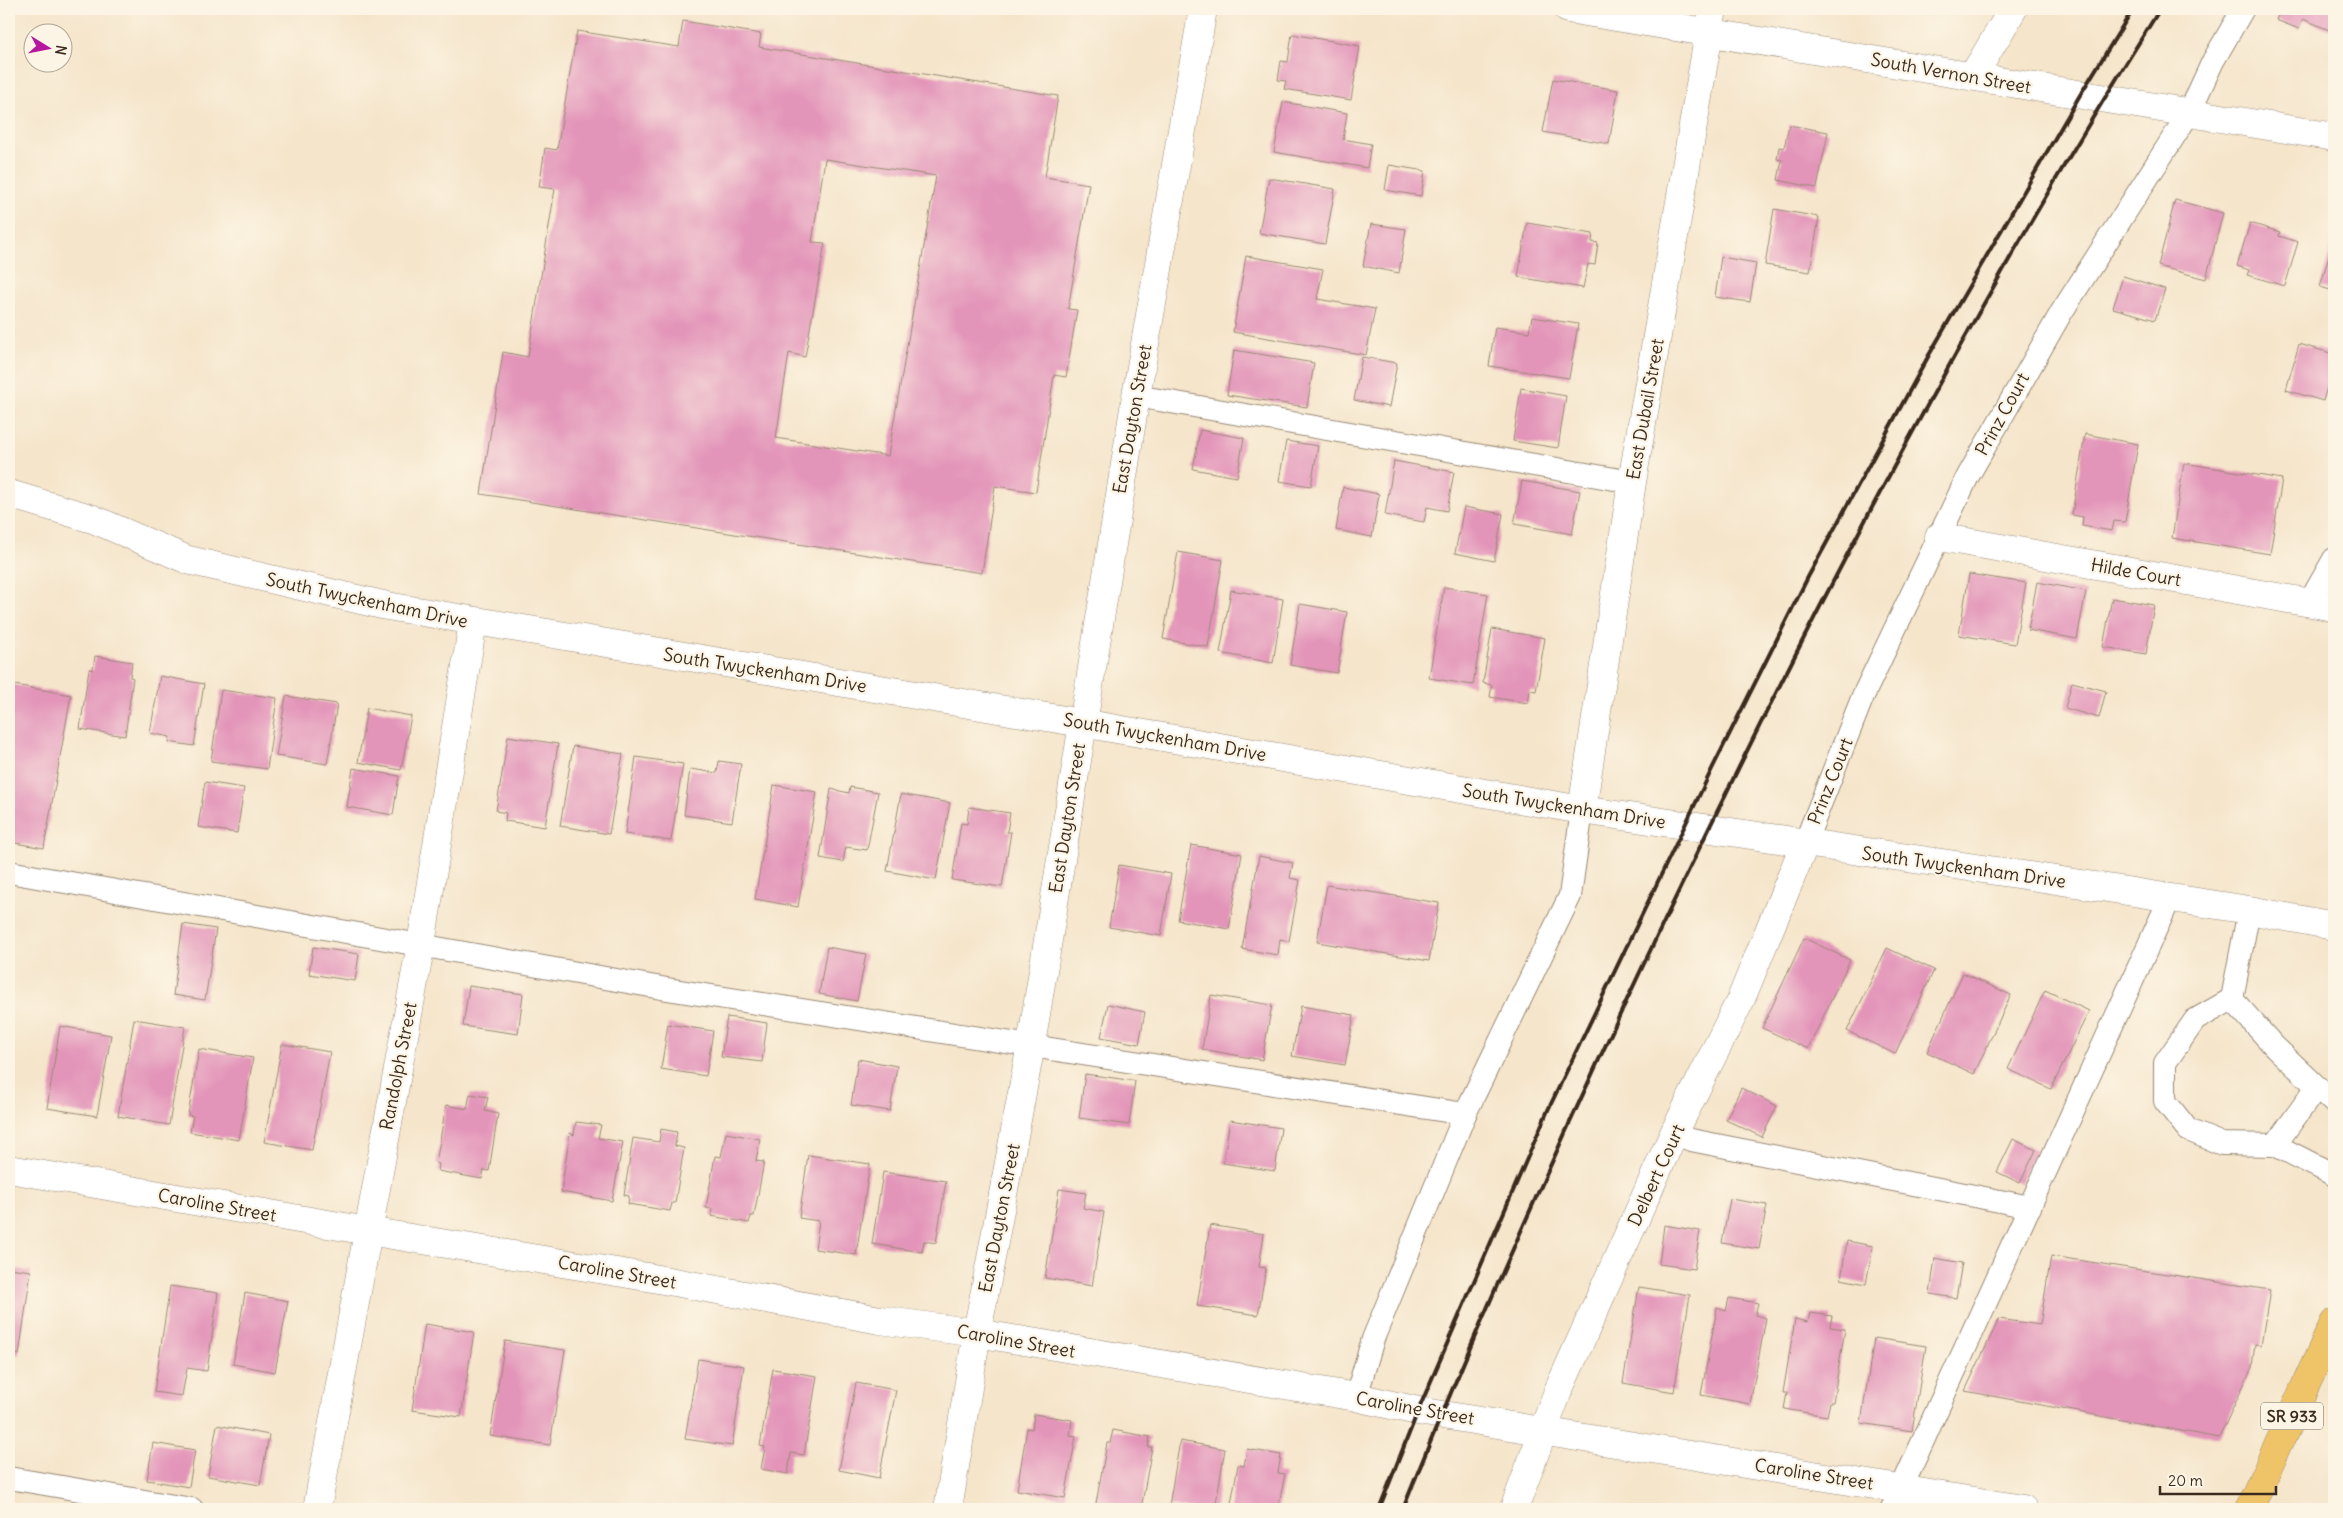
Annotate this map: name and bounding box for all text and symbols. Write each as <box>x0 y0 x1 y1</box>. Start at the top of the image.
north arrow <box>22 22 72 72</box>
text: N <box>51 44 71 57</box>
street label: South Vernon Street <box>1869 48 2033 98</box>
street label: East Dubail Street <box>1621 337 1669 481</box>
street label: East Dayton Street <box>1108 343 1156 495</box>
street label: Prinz Court <box>1970 369 2034 459</box>
street label: Hilde Court <box>2089 553 2183 591</box>
street label: South Twyckenham Drive <box>264 567 470 633</box>
street label: South Twyckenham Drive <box>662 643 868 697</box>
street label: South Twyckenham Drive <box>1062 708 1268 766</box>
street label: Prinz Court <box>1802 734 1858 828</box>
street label: East Dayton Street <box>1044 742 1090 894</box>
street label: South Twyckenham Drive <box>1461 779 1667 833</box>
street label: South Twyckenham Drive <box>1861 841 2067 893</box>
street label: Randolph Street <box>374 1000 422 1132</box>
street label: Delbert Court <box>1622 1121 1690 1229</box>
street label: East Dayton Street <box>973 1142 1025 1294</box>
street label: Caroline Street <box>156 1183 278 1227</box>
street label: Caroline Street <box>556 1250 678 1294</box>
street label: Caroline Street <box>955 1319 1077 1363</box>
street label: Caroline Street <box>1354 1386 1476 1430</box>
road number: SR 933 <box>2261 1402 2323 1430</box>
street label: Caroline Street <box>1753 1453 1875 1495</box>
scale bar <box>2160 1463 2277 1495</box>
text: 20 m <box>2168 1471 2203 1490</box>

